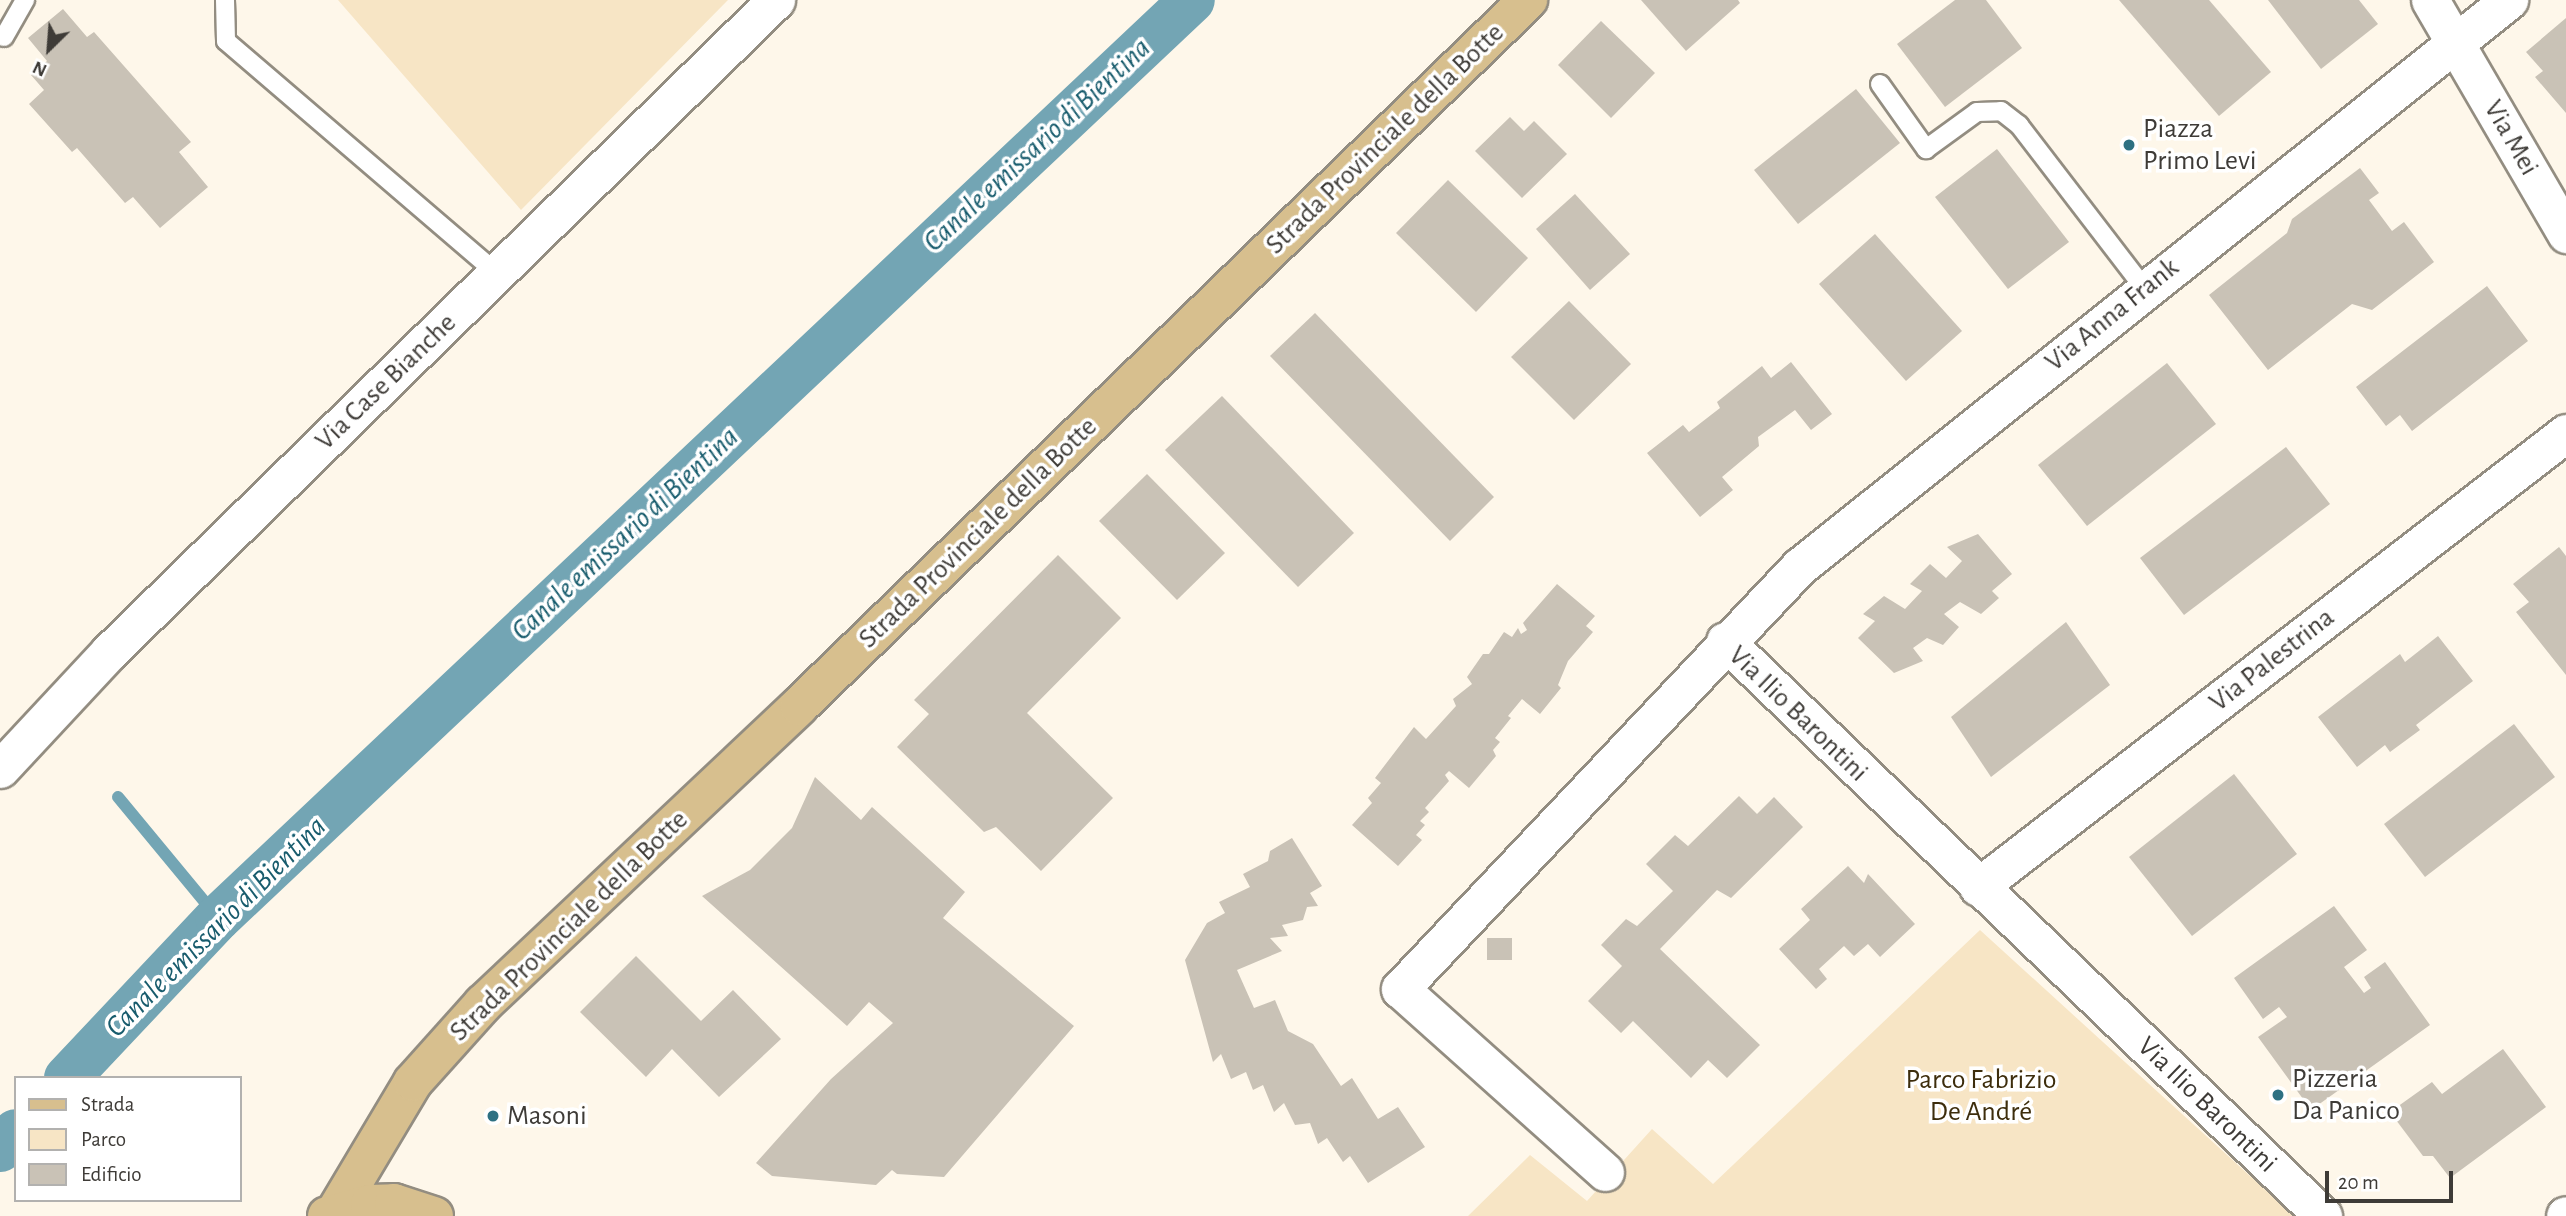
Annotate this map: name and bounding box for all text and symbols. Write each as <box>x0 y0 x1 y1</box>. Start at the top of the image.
north arrow <box>14 14 84 84</box>
street label: Strada Provinciale della Botte <box>1259 16 1511 262</box>
water label: Canale emissario di Bientina <box>916 30 1158 260</box>
text: N <box>30 57 50 80</box>
street label: Via Mei <box>2476 94 2546 182</box>
place label: Piazza Primo Levi <box>2143 112 2257 178</box>
marker: Piazza Primo Levi <box>2121 137 2137 153</box>
street label: Via Anna Frank <box>2038 251 2186 379</box>
street label: Via Case Bianche <box>309 306 463 458</box>
street label: Strada Provinciale della Botte <box>852 410 1104 656</box>
water label: Canale emissario di Bientina <box>504 419 746 649</box>
street label: Via Palestrina <box>2203 601 2341 719</box>
street label: Via Ilio Barontini <box>1721 639 1875 789</box>
street label: Strada Provinciale della Botte <box>443 803 695 1049</box>
water label: Canale emissario di Bientina <box>98 809 334 1045</box>
street label: Via Ilio Barontini <box>2130 1030 2284 1180</box>
place label: Pizzeria Da Panico <box>2292 1062 2400 1128</box>
park label: Parco Fabrizio De André <box>1906 1063 2056 1129</box>
legend <box>14 1076 242 1202</box>
marker: Pizzeria Da Panico <box>2270 1087 2286 1103</box>
text: Strada <box>81 1094 134 1115</box>
place label: Masoni <box>507 1099 587 1133</box>
marker: Masoni <box>485 1108 501 1124</box>
text: Parco <box>81 1129 126 1150</box>
scale bar <box>2328 1156 2456 1200</box>
text: Edificio <box>81 1164 142 1185</box>
text: 20 m <box>2338 1172 2379 1193</box>

